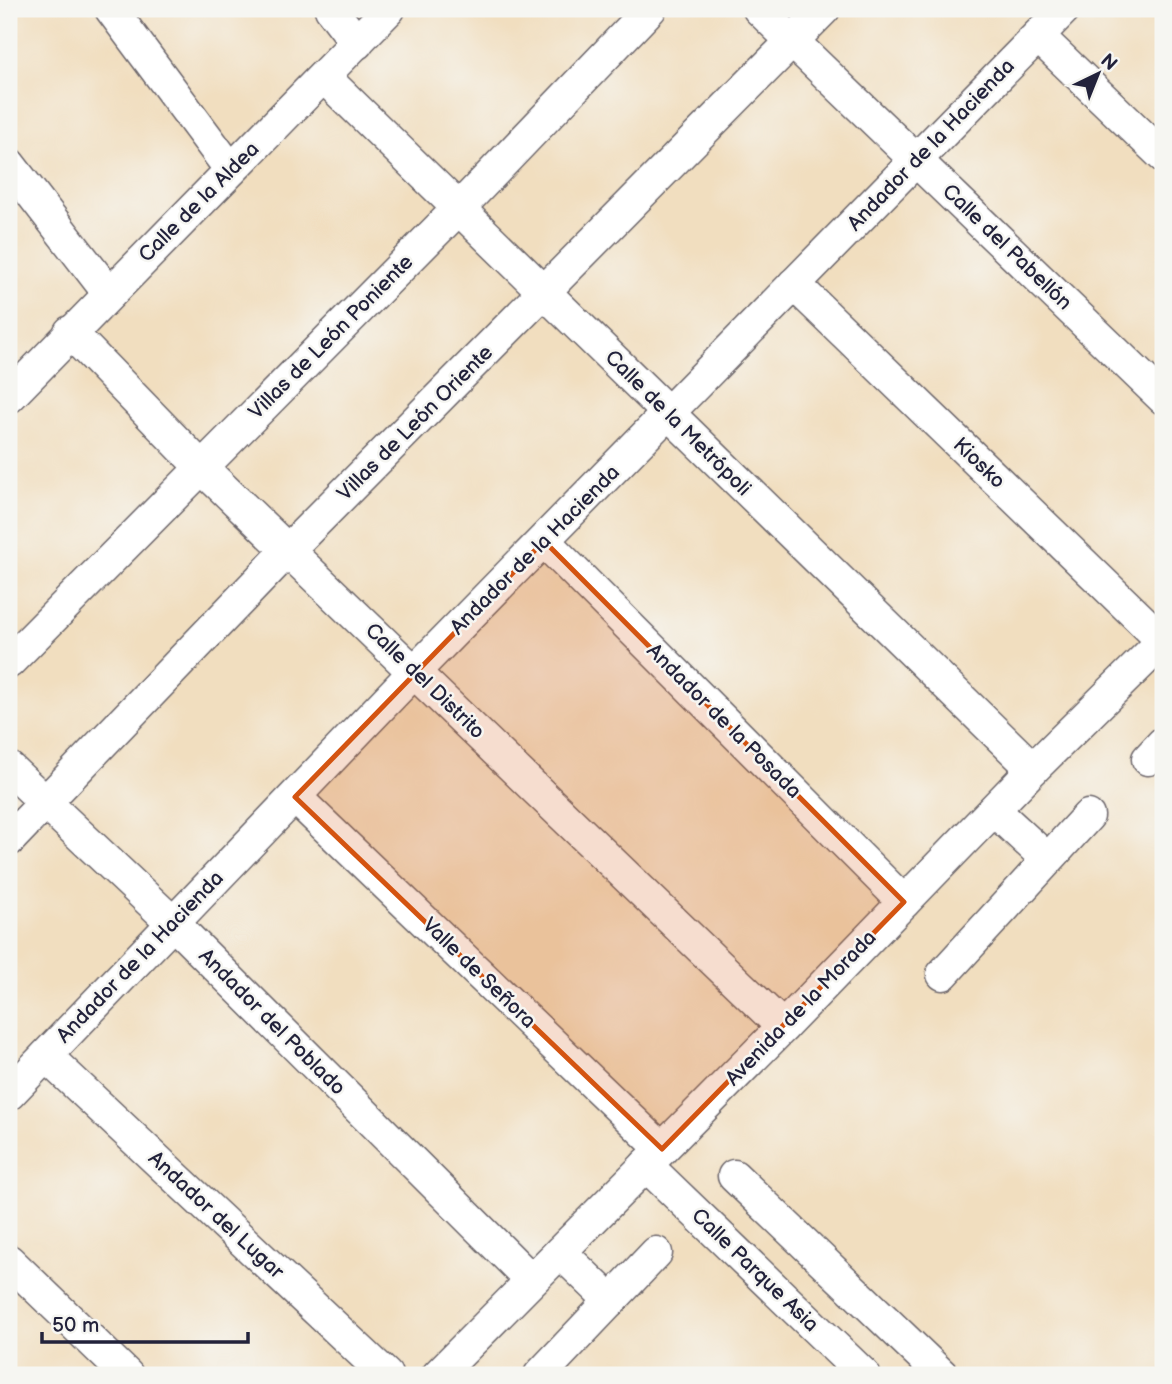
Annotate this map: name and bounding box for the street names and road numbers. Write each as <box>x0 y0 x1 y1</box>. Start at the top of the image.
street label: Andador de la Hacienda <box>842 54 1020 236</box>
street label: Calle de la Aldea <box>134 137 264 267</box>
street label: Calle del Pabellón <box>937 179 1077 315</box>
street label: Villas de León Poniente <box>244 250 418 424</box>
street label: Villas de León Oriente <box>332 340 498 506</box>
street label: Calle de la Metrópoli <box>600 345 756 501</box>
street label: Kiosko <box>948 432 1010 494</box>
street label: Andador de la Hacienda <box>445 460 625 640</box>
street label: Calle del Distrito <box>360 618 490 744</box>
street label: Andador de la Posada <box>641 638 807 804</box>
street label: Andador de la Hacienda <box>51 866 229 1048</box>
street label: Valle de Señora <box>417 912 541 1034</box>
street label: Avenida de la Morada <box>720 925 882 1091</box>
street label: Andador del Poblado <box>193 943 351 1101</box>
street label: Andador del Lugar <box>143 1146 289 1284</box>
street label: Calle Parque Asia <box>686 1203 824 1337</box>

